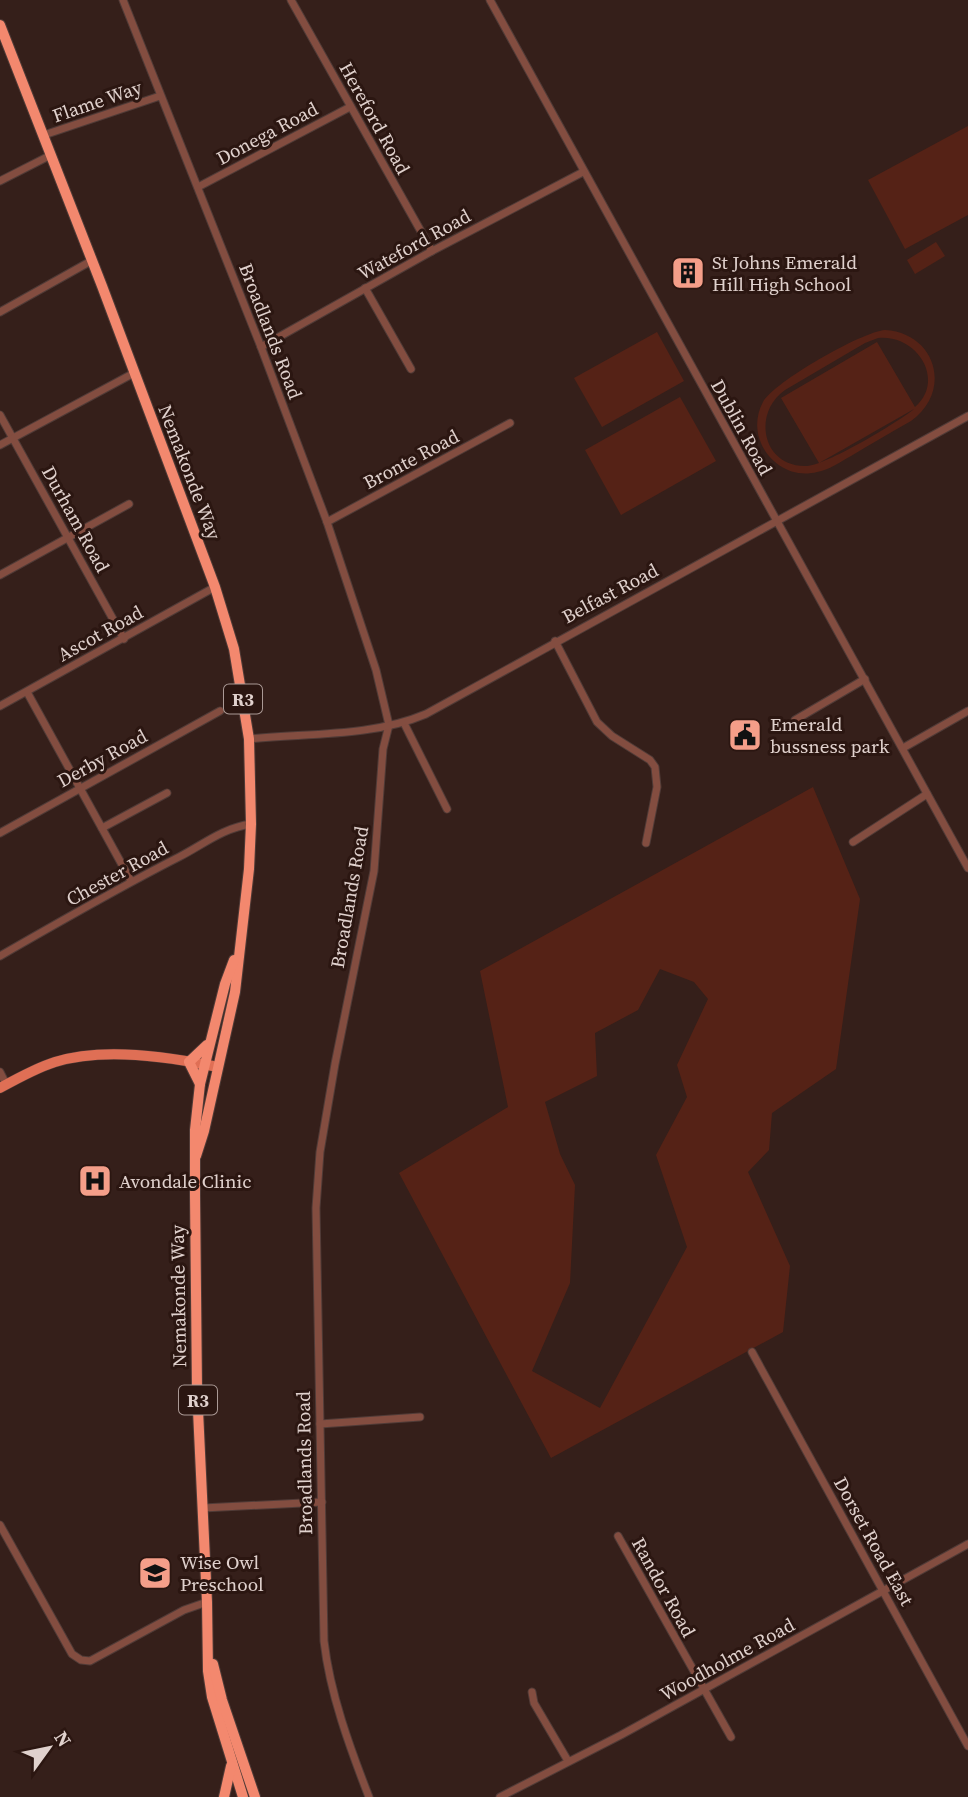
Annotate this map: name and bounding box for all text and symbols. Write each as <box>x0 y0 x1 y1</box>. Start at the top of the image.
street label: Hereford Road <box>333 57 417 179</box>
street label: Flame Way <box>49 74 145 128</box>
street label: Donega Road <box>212 95 323 171</box>
street label: Wateford Road <box>353 202 475 286</box>
place label: St Johns Emerald Hill High School <box>712 249 857 297</box>
building icon: St Johns Emerald Hill High School <box>669 254 707 292</box>
street label: Broadlands Road <box>233 259 309 403</box>
street label: Dublin Road <box>705 374 779 480</box>
street label: Nemakonde Way <box>152 401 228 543</box>
street label: Bronte Road <box>359 423 464 495</box>
street label: Durham Road <box>36 461 116 577</box>
street label: Belfast Road <box>557 557 663 629</box>
street label: Ascot Road <box>53 599 148 667</box>
road number: R3 <box>224 684 262 714</box>
place label: Emerald bussness park <box>770 711 890 759</box>
public building icon: Emerald bussness park <box>726 716 764 754</box>
street label: Derby Road <box>52 723 152 793</box>
street label: Broadlands Road <box>324 824 374 970</box>
street label: Chester Road <box>61 834 173 912</box>
hospital icon: Avondale Clinic <box>76 1162 114 1200</box>
place label: Avondale Clinic <box>119 1168 251 1194</box>
street label: Nemakonde Way <box>164 1224 192 1368</box>
road number: R3 <box>179 1386 217 1414</box>
street label: Broadlands Road <box>290 1391 318 1535</box>
street label: Dorset Road East <box>828 1472 921 1611</box>
street label: Randor Road <box>626 1533 702 1642</box>
place label: Wise Owl Preschool <box>180 1549 264 1597</box>
school or university icon: Wise Owl Preschool <box>136 1554 174 1592</box>
street label: Woodholme Road <box>655 1611 799 1707</box>
north arrow <box>14 1713 84 1783</box>
text: N <box>49 1726 78 1752</box>

